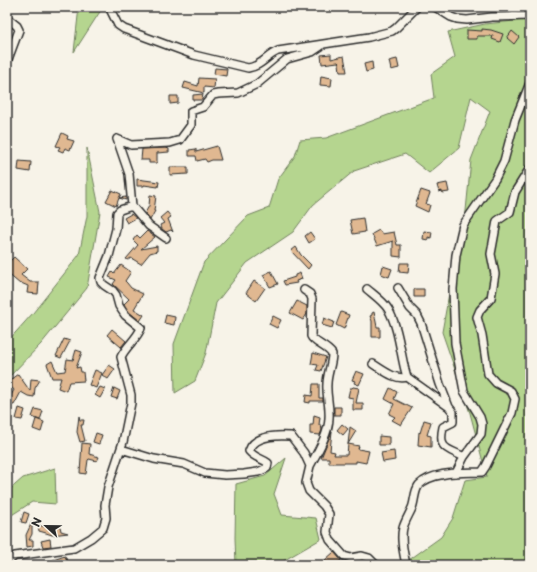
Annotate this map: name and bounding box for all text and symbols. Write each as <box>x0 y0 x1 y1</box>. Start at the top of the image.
north arrow <box>26 506 66 546</box>
text: N <box>27 515 46 529</box>

